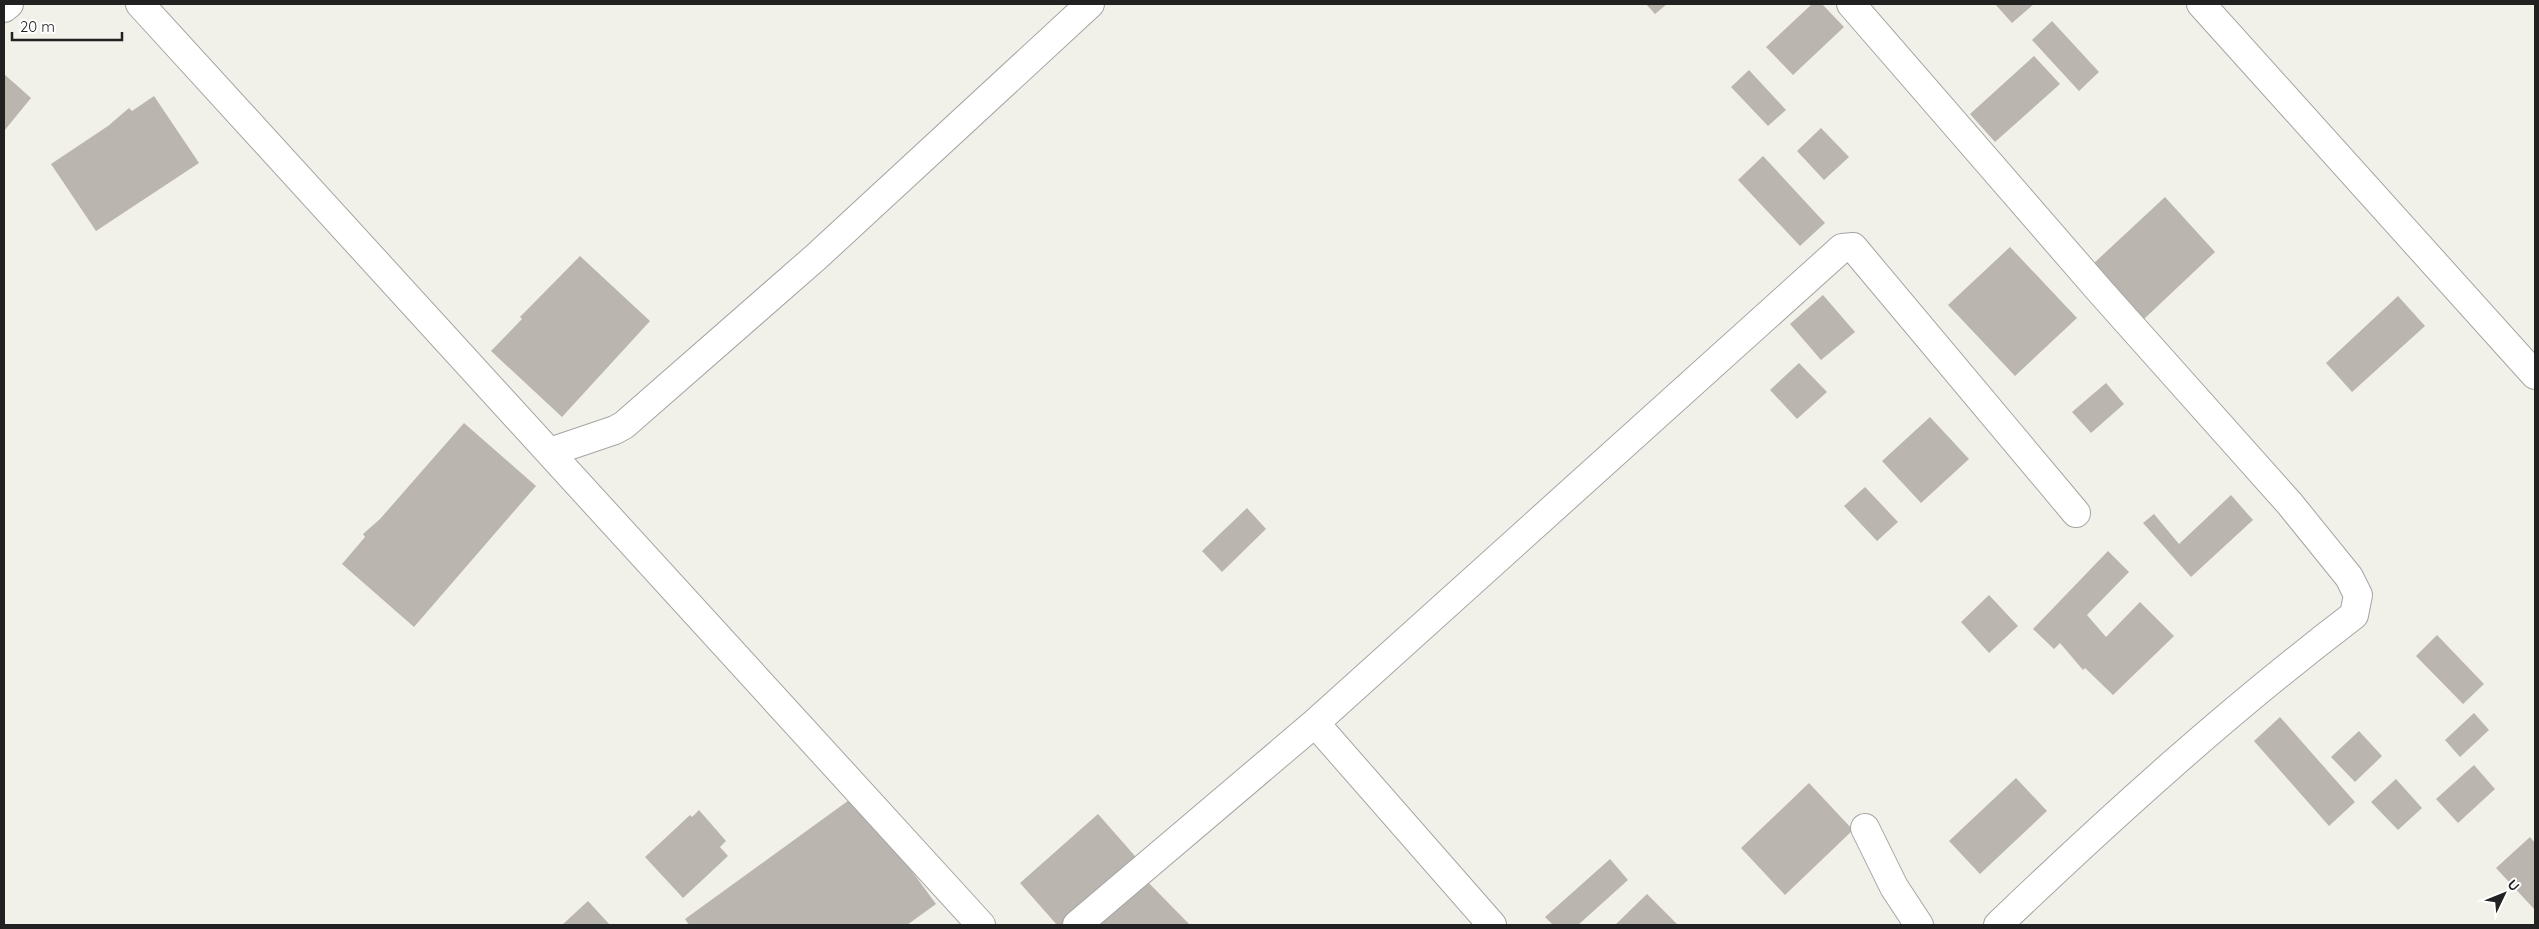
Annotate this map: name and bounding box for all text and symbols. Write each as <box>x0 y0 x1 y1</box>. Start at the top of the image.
scale bar <box>12 10 122 42</box>
text: 20 m <box>20 17 55 36</box>
north arrow <box>2479 869 2529 919</box>
text: U <box>2504 875 2523 895</box>

